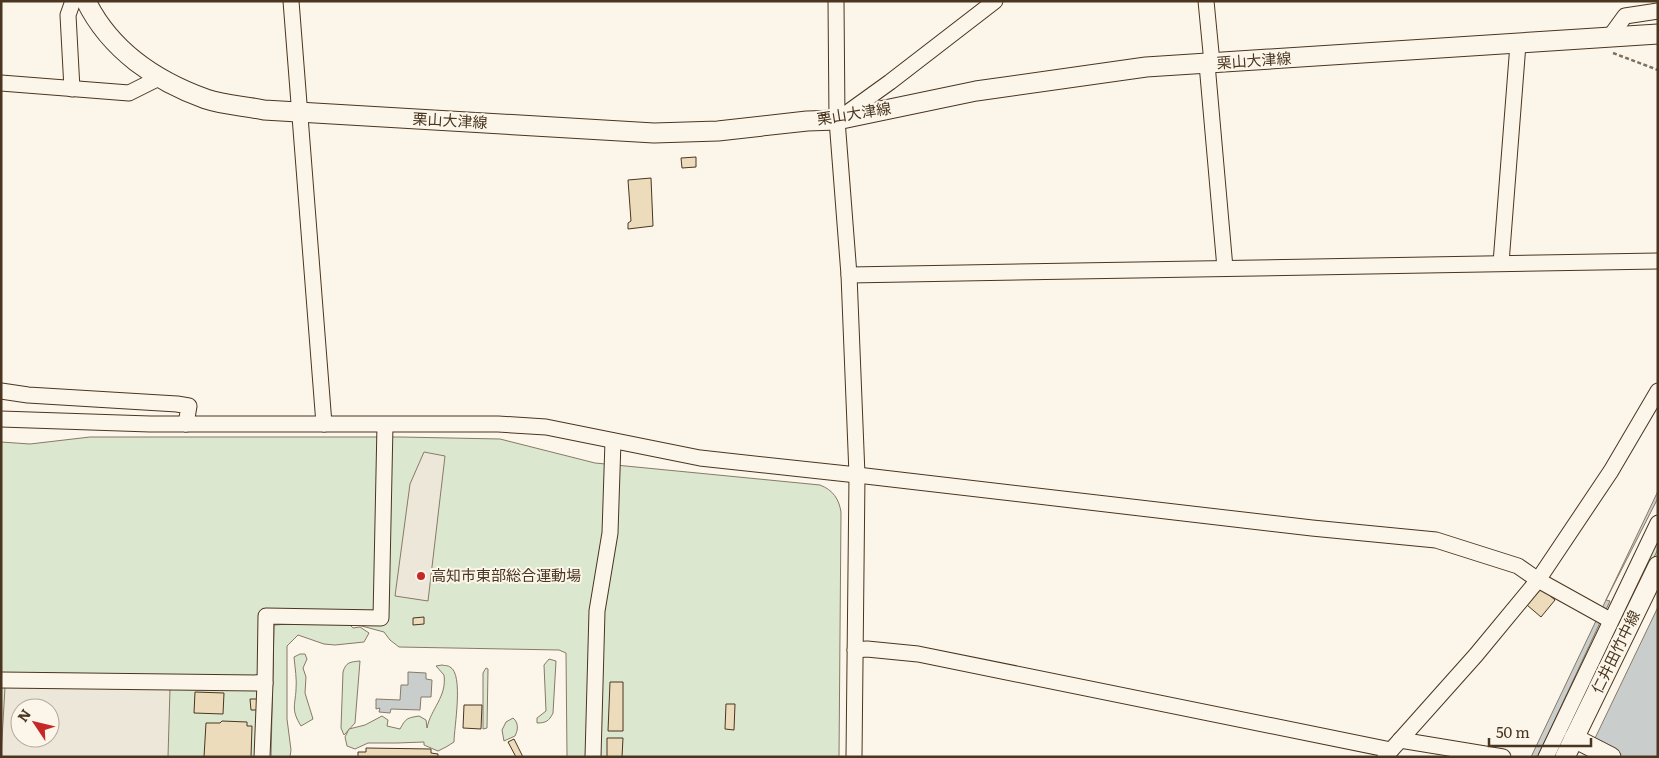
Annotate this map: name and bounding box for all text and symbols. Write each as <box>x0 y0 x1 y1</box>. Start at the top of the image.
street label: 栗山大津線 <box>1216 45 1292 74</box>
street label: 栗山大津線 <box>815 95 893 130</box>
street label: 栗山大津線 <box>412 106 488 133</box>
place label: 高知市東部総合運動場 <box>431 563 581 586</box>
marker: 高知市東部総合運動場 <box>415 570 427 582</box>
street label: 仁井田竹中線 <box>1585 606 1645 697</box>
north arrow <box>10 698 60 748</box>
text: N <box>12 704 35 726</box>
scale bar <box>1489 716 1592 748</box>
text: 50 m <box>1496 720 1530 743</box>

